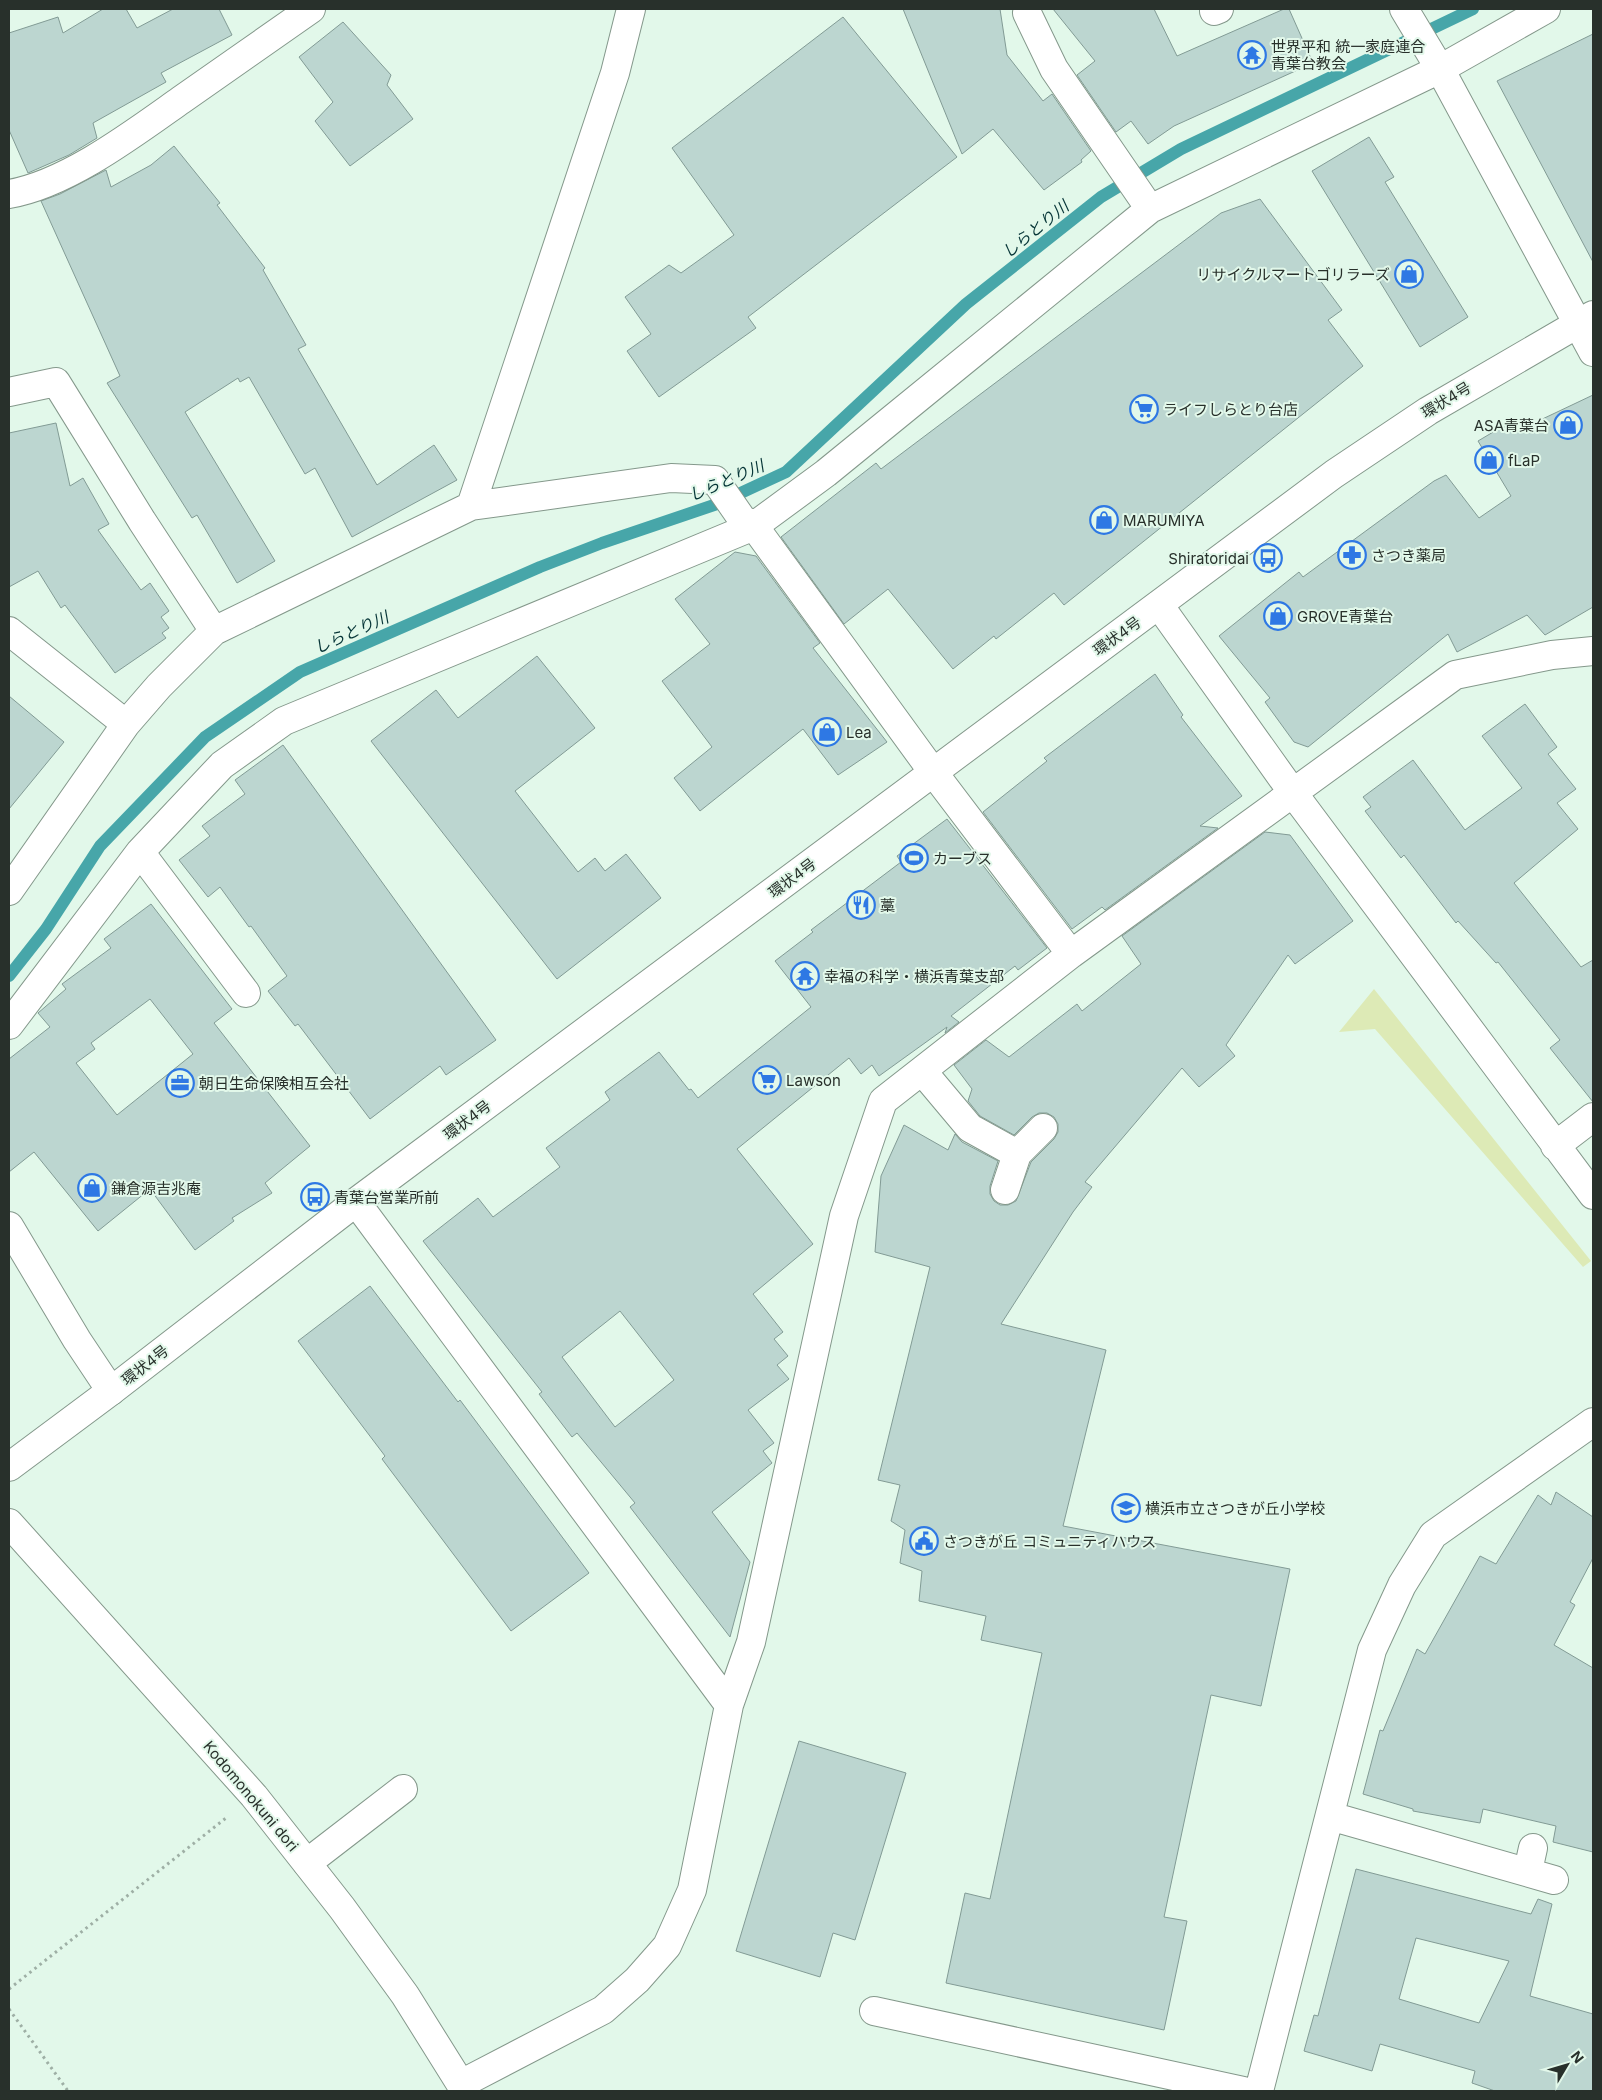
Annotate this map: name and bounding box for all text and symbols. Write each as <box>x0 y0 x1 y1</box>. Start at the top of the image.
place label: 世界平和 統一家庭連合 青葉台教会 <box>1271 37 1425 73</box>
temple icon: 世界平和 統一家庭連合 青葉台教会 <box>1237 40 1267 70</box>
water label: しらとり川 <box>998 195 1074 262</box>
shop icon: リサイクルマートゴリラーズ <box>1394 259 1424 289</box>
place label: リサイクルマートゴリラーズ <box>1196 265 1390 284</box>
street label: 環状4号 <box>1418 378 1474 422</box>
supermarket icon: ライフしらとり台店 <box>1129 394 1159 424</box>
place label: ライフしらとり台店 <box>1163 400 1298 419</box>
shop icon: ASA青葉台 <box>1553 410 1583 440</box>
place label: ASA青葉台 <box>1474 416 1549 435</box>
shop icon: fLaP <box>1474 445 1504 475</box>
place label: fLaP <box>1508 451 1540 470</box>
water label: しらとり川 <box>685 454 769 505</box>
shop icon: MARUMIYA <box>1089 505 1119 535</box>
place label: MARUMIYA <box>1123 511 1205 530</box>
pharmacy icon: さつき薬局 <box>1337 540 1367 570</box>
bus stop icon: Shiratoridai <box>1253 543 1283 573</box>
place label: さつき薬局 <box>1371 546 1446 565</box>
place label: Shiratoridai <box>1168 549 1249 568</box>
shop icon: GROVE青葉台 <box>1263 601 1293 631</box>
water label: しらとり川 <box>310 606 393 657</box>
place label: GROVE青葉台 <box>1297 607 1393 626</box>
street label: 環状4号 <box>1089 612 1145 660</box>
shop icon: Lea <box>812 717 842 747</box>
place label: Lea <box>846 723 872 742</box>
sports icon: カーブス <box>899 843 929 873</box>
place label: カーブス <box>933 849 992 868</box>
street label: 環状4号 <box>764 854 820 902</box>
restaurant icon: 藁 <box>846 890 876 920</box>
place label: 藁 <box>880 896 895 915</box>
temple icon: 幸福の科学・横浜青葉支部 <box>790 961 820 991</box>
place label: 幸福の科学・横浜青葉支部 <box>824 967 1004 986</box>
supermarket icon: Lawson <box>752 1065 782 1095</box>
office icon: 朝日生命保険相互会社 <box>165 1068 195 1098</box>
place label: Lawson <box>786 1071 841 1090</box>
place label: 朝日生命保険相互会社 <box>199 1074 349 1093</box>
street label: 環状4号 <box>439 1096 495 1144</box>
shop icon: 鎌倉源吉兆庵 <box>77 1173 107 1203</box>
place label: 鎌倉源吉兆庵 <box>111 1179 201 1198</box>
bus stop icon: 青葉台営業所前 <box>300 1182 330 1212</box>
place label: 青葉台営業所前 <box>334 1188 439 1207</box>
street label: 環状4号 <box>118 1341 172 1389</box>
school or university icon: 横浜市立さつきが丘小学校 <box>1111 1493 1141 1523</box>
place label: 横浜市立さつきが丘小学校 <box>1145 1499 1325 1518</box>
public building icon: さつきが丘 コミュニティハウス <box>909 1526 939 1556</box>
place label: さつきが丘 コミュニティハウス <box>943 1532 1156 1551</box>
street label: Kodomonokuni dori <box>199 1737 303 1855</box>
north arrow <box>1542 2040 1592 2090</box>
text: N <box>1568 2047 1588 2066</box>

